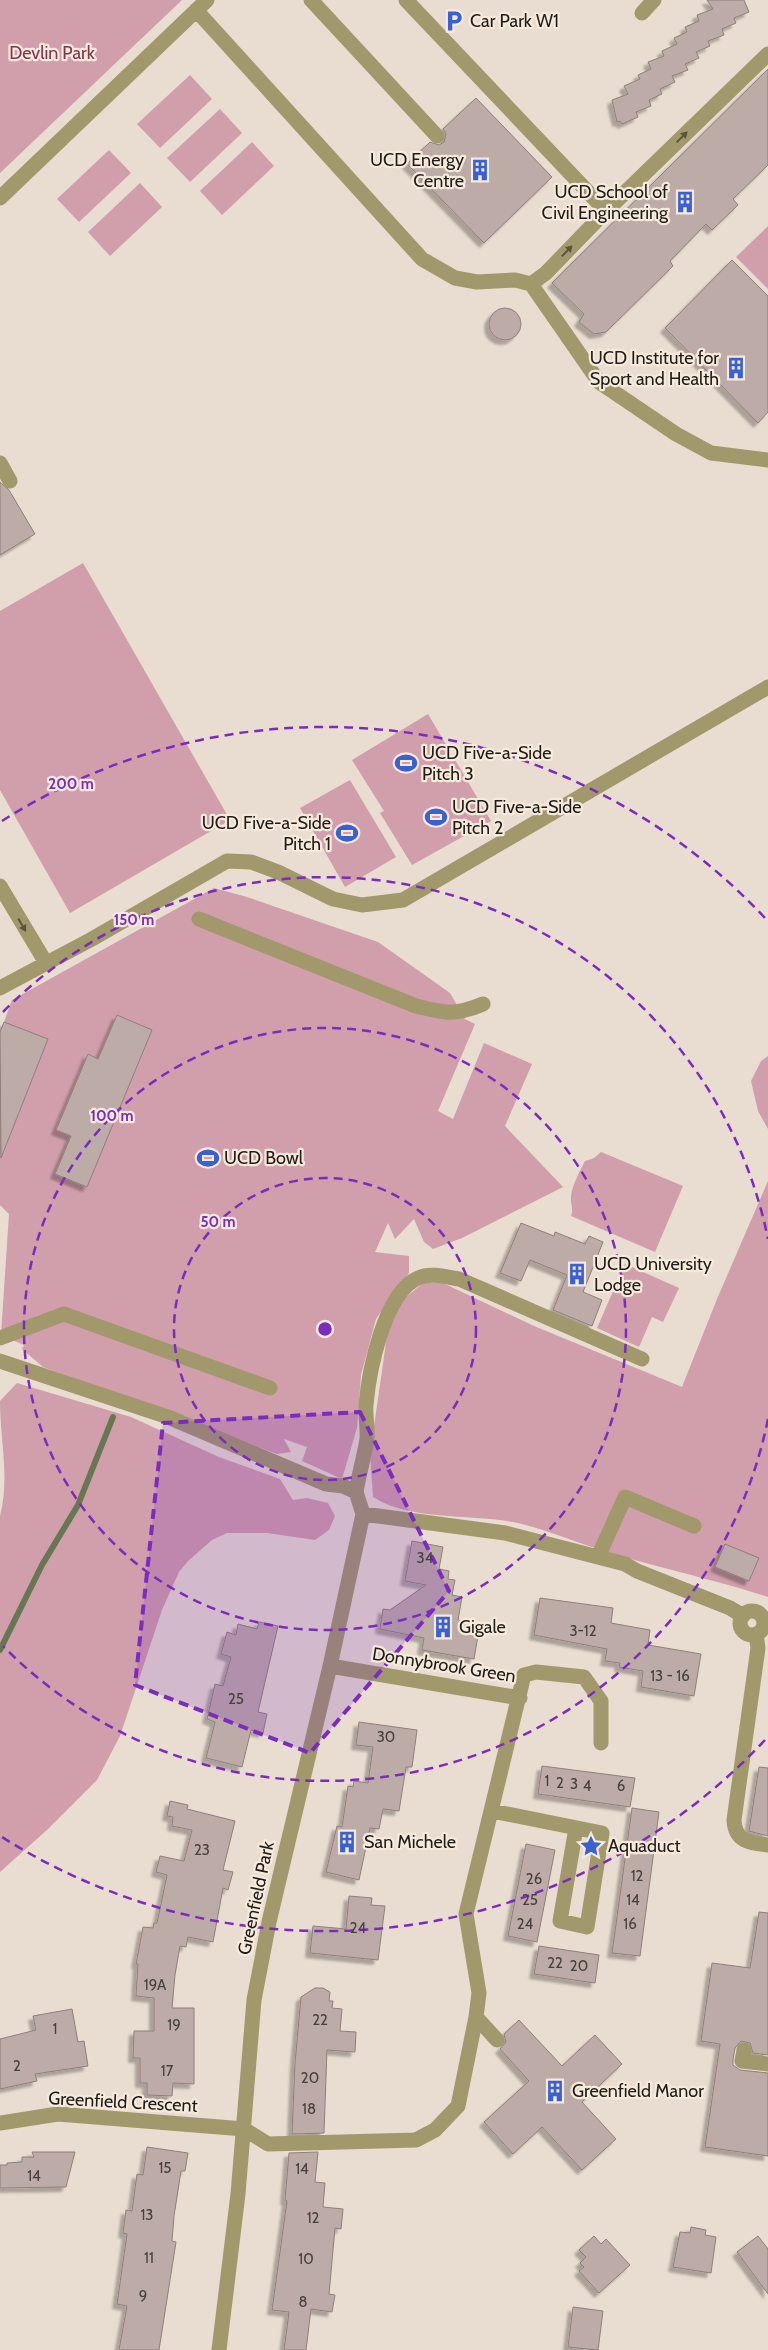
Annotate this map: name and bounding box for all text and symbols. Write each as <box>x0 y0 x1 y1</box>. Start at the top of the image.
parking icon: Car Park W1 <box>441 8 467 34</box>
place label: Car Park W1 <box>470 10 559 32</box>
park label: Devlin Park <box>9 42 96 64</box>
one-way arrow <box>676 131 688 143</box>
place label: UCD Energy Centre <box>370 149 464 192</box>
building icon: UCD Energy Centre <box>467 157 493 183</box>
place label: UCD School of Civil Engineering <box>542 181 669 224</box>
building icon: UCD School of Civil Engineering <box>672 189 698 215</box>
one-way arrow <box>561 246 573 258</box>
place label: UCD Institute for Sport and Health <box>590 347 719 390</box>
building icon: UCD Institute for Sport and Health <box>723 355 749 381</box>
place label: UCD Five-a-Side Pitch 3 <box>422 742 551 785</box>
sports icon: UCD Five-a-Side Pitch 3 <box>393 750 419 776</box>
text: 200 m <box>48 775 94 793</box>
place label: UCD Five-a-Side Pitch 2 <box>452 796 581 839</box>
sports icon: UCD Five-a-Side Pitch 2 <box>423 804 449 830</box>
place label: UCD Five-a-Side Pitch 1 <box>202 812 331 855</box>
sports icon: UCD Five-a-Side Pitch 1 <box>334 820 360 846</box>
text: 150 m <box>114 911 154 929</box>
one-way arrow <box>18 918 27 931</box>
text: 100 m <box>90 1107 134 1125</box>
sports icon: UCD Bowl <box>195 1145 221 1171</box>
place label: UCD Bowl <box>224 1147 304 1169</box>
text: 50 m <box>200 1213 236 1231</box>
place label: UCD University Lodge <box>594 1253 712 1296</box>
building icon: UCD University Lodge <box>564 1261 590 1287</box>
centre of rings <box>316 1320 334 1338</box>
house number: 34 <box>417 1549 434 1567</box>
building icon: Gigale <box>430 1614 456 1640</box>
place label: Gigale <box>459 1616 506 1638</box>
house number: 3-12 <box>570 1622 597 1640</box>
street label: Donnybrook Green <box>371 1643 517 1687</box>
house number: 13 - 16 <box>650 1667 690 1685</box>
house number: 25 <box>228 1690 244 1708</box>
house number: 30 <box>377 1728 395 1746</box>
house number: 1 <box>545 1772 549 1790</box>
house number: 2 <box>556 1774 564 1792</box>
house number: 3 <box>570 1775 578 1793</box>
house number: 4 <box>583 1777 592 1795</box>
house number: 6 <box>617 1777 625 1795</box>
building icon: San Michele <box>334 1829 360 1855</box>
place label: San Michele <box>364 1831 456 1853</box>
place icon: Aquaduct <box>578 1833 604 1859</box>
place label: Aquaduct <box>608 1835 681 1857</box>
street label: Greenfield Park <box>233 1838 279 1957</box>
house number: 23 <box>194 1841 210 1859</box>
house number: 12 <box>631 1867 644 1885</box>
house number: 26 <box>526 1870 542 1888</box>
house number: 25 <box>522 1891 538 1909</box>
house number: 14 <box>626 1891 640 1909</box>
house number: 24 <box>517 1915 534 1933</box>
house number: 16 <box>623 1915 637 1933</box>
house number: 24 <box>350 1919 367 1937</box>
house number: 22 <box>547 1954 563 1972</box>
house number: 20 <box>570 1957 588 1975</box>
house number: 19A <box>144 1976 167 1994</box>
house number: 22 <box>312 2011 328 2029</box>
house number: 19 <box>167 2016 181 2034</box>
house number: 1 <box>53 2020 57 2038</box>
house number: 2 <box>13 2057 21 2075</box>
house number: 17 <box>161 2062 174 2080</box>
house number: 20 <box>301 2069 319 2087</box>
building icon: Greenfield Manor <box>542 2078 568 2104</box>
place label: Greenfield Manor <box>572 2080 704 2102</box>
street label: Greenfield Crescent <box>48 2087 198 2117</box>
house number: 18 <box>302 2100 316 2118</box>
house number: 15 <box>158 2159 172 2177</box>
house number: 14 <box>295 2160 309 2178</box>
house number: 14 <box>27 2167 41 2185</box>
house number: 13 <box>140 2206 154 2224</box>
house number: 12 <box>307 2209 320 2227</box>
house number: 11 <box>144 2249 154 2267</box>
house number: 10 <box>298 2250 314 2268</box>
house number: 9 <box>139 2287 147 2305</box>
house number: 8 <box>298 2293 308 2311</box>

